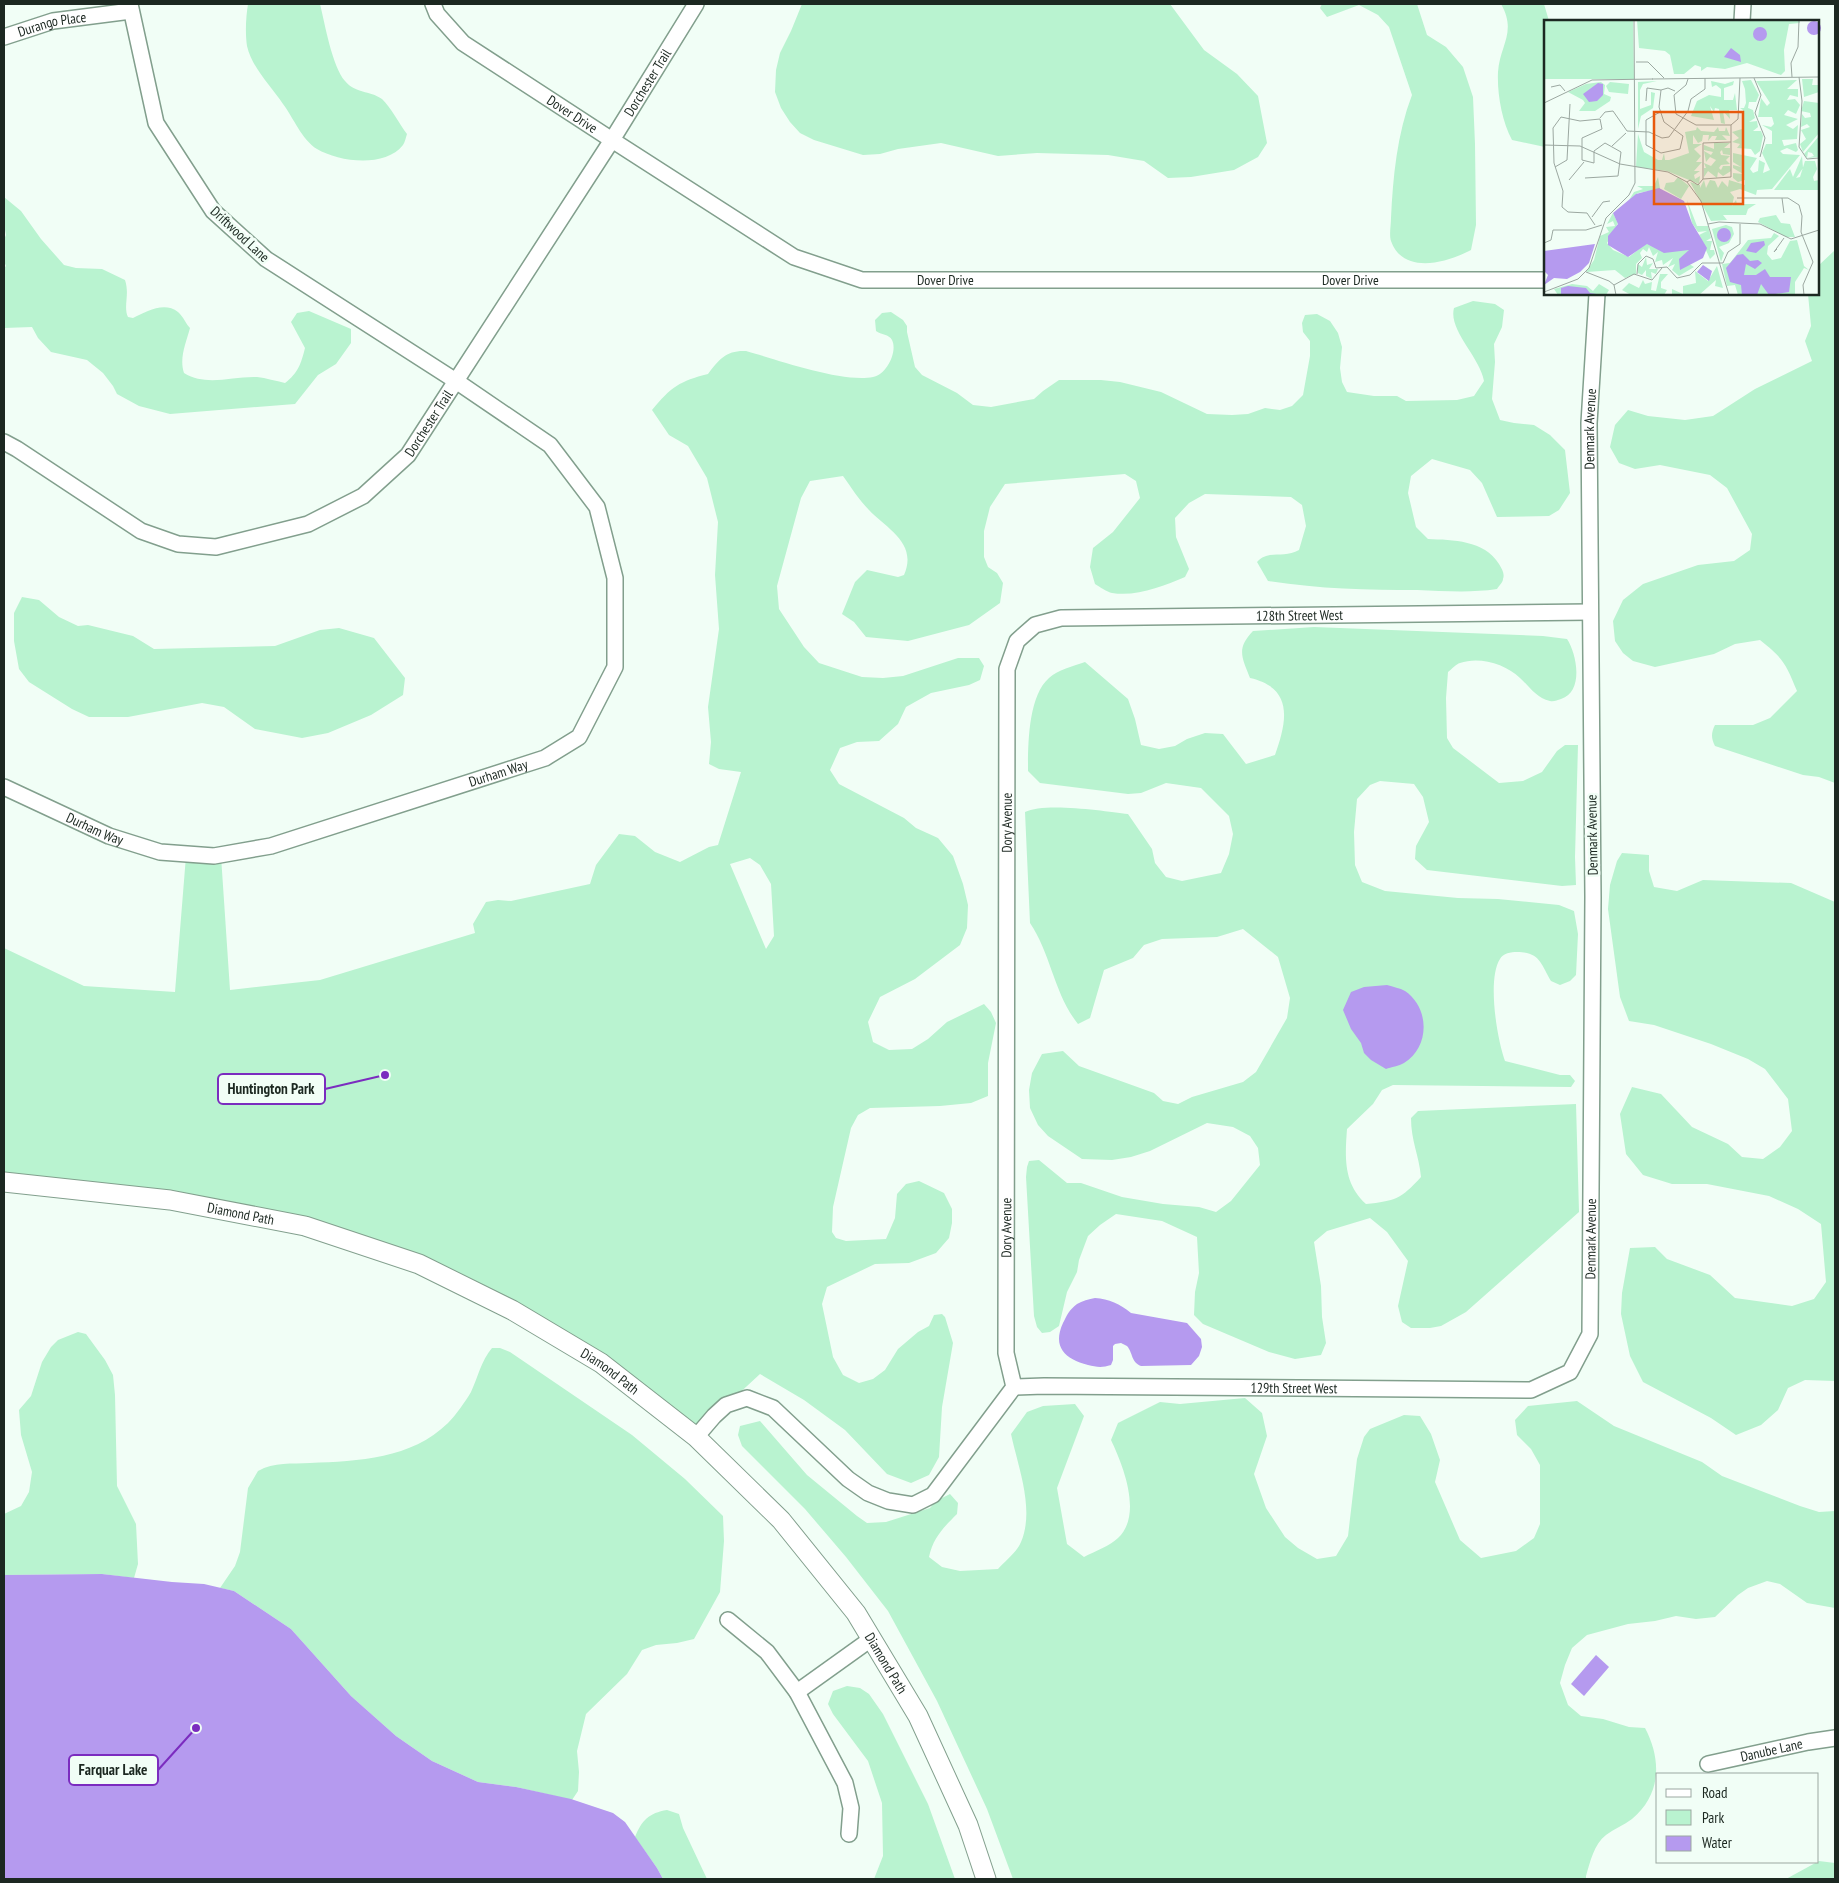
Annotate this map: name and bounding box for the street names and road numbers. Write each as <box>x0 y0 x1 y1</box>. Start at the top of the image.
street label: Durango Place <box>16 8 87 41</box>
street label: Dorchester Trail <box>620 45 675 120</box>
street label: Dover Drive <box>543 91 601 137</box>
street label: Driftwood Lane <box>207 202 273 266</box>
street label: Dover Drive <box>917 271 974 289</box>
street label: Dover Drive <box>1322 271 1379 289</box>
street label: Dorchester Trail <box>400 386 457 460</box>
street label: Denmark Avenue <box>1580 388 1600 470</box>
street label: 128th Street West <box>1256 606 1343 625</box>
street label: Durham Way <box>467 755 531 791</box>
street label: Dory Avenue <box>998 792 1016 853</box>
street label: Denmark Avenue <box>1582 794 1602 876</box>
street label: Durham Way <box>63 808 126 849</box>
street label: Dory Avenue <box>997 1197 1015 1258</box>
street label: Diamond Path <box>206 1198 276 1229</box>
street label: Denmark Avenue <box>1581 1198 1600 1280</box>
street label: Diamond Path <box>578 1344 643 1398</box>
street label: 129th Street West <box>1250 1379 1338 1397</box>
street label: Diamond Path <box>861 1629 911 1697</box>
street label: Danube Lane <box>1739 1734 1804 1766</box>

